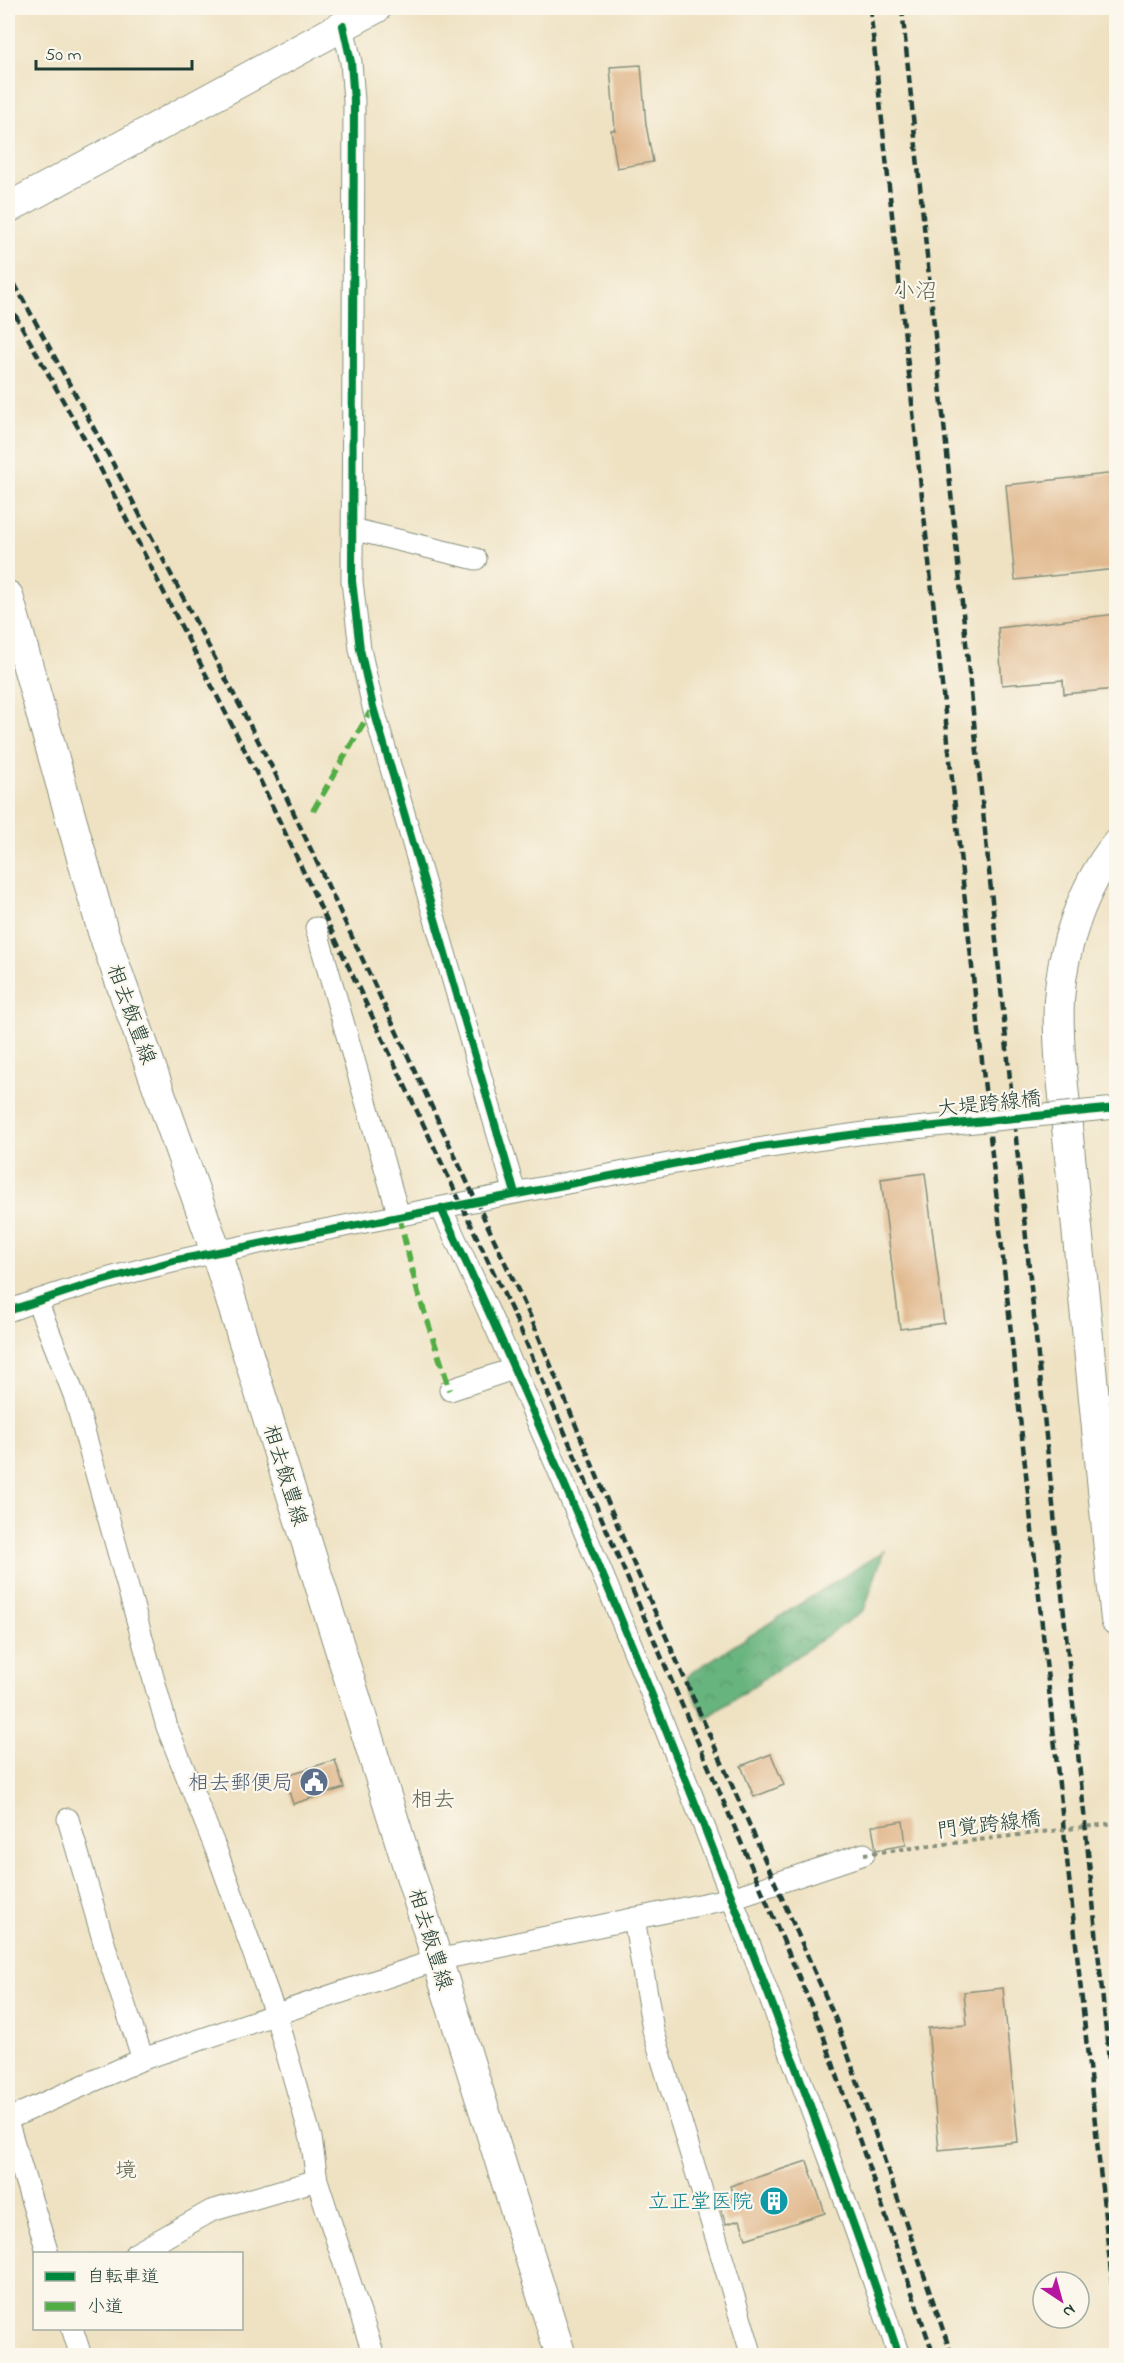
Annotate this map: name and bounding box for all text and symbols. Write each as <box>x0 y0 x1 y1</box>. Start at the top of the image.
scale bar <box>36 33 192 71</box>
text: 50 m <box>45 43 82 69</box>
district label: 小沼 <box>893 277 937 309</box>
street label: 相去飯豊線 <box>98 960 162 1069</box>
street label: 大堤跨線橋 <box>935 1085 1043 1125</box>
street label: 相去飯豊線 <box>254 1421 314 1530</box>
public building icon: 相去郵便局 <box>298 1766 330 1798</box>
place label: 相去郵便局 <box>188 1769 293 1799</box>
district label: 相去 <box>411 1785 455 1817</box>
street label: 門覚跨線橋 <box>935 1805 1043 1847</box>
street label: 相去飯豊線 <box>399 1885 459 1994</box>
district label: 境 <box>115 2156 137 2188</box>
building icon: 立正堂医院 <box>758 2185 790 2217</box>
place label: 立正堂医院 <box>648 2188 753 2218</box>
legend <box>33 2252 243 2330</box>
text: 自転車道 <box>87 2265 159 2291</box>
north arrow <box>1031 2270 1091 2330</box>
text: 小道 <box>87 2295 123 2321</box>
text: N <box>1057 2298 1080 2324</box>

